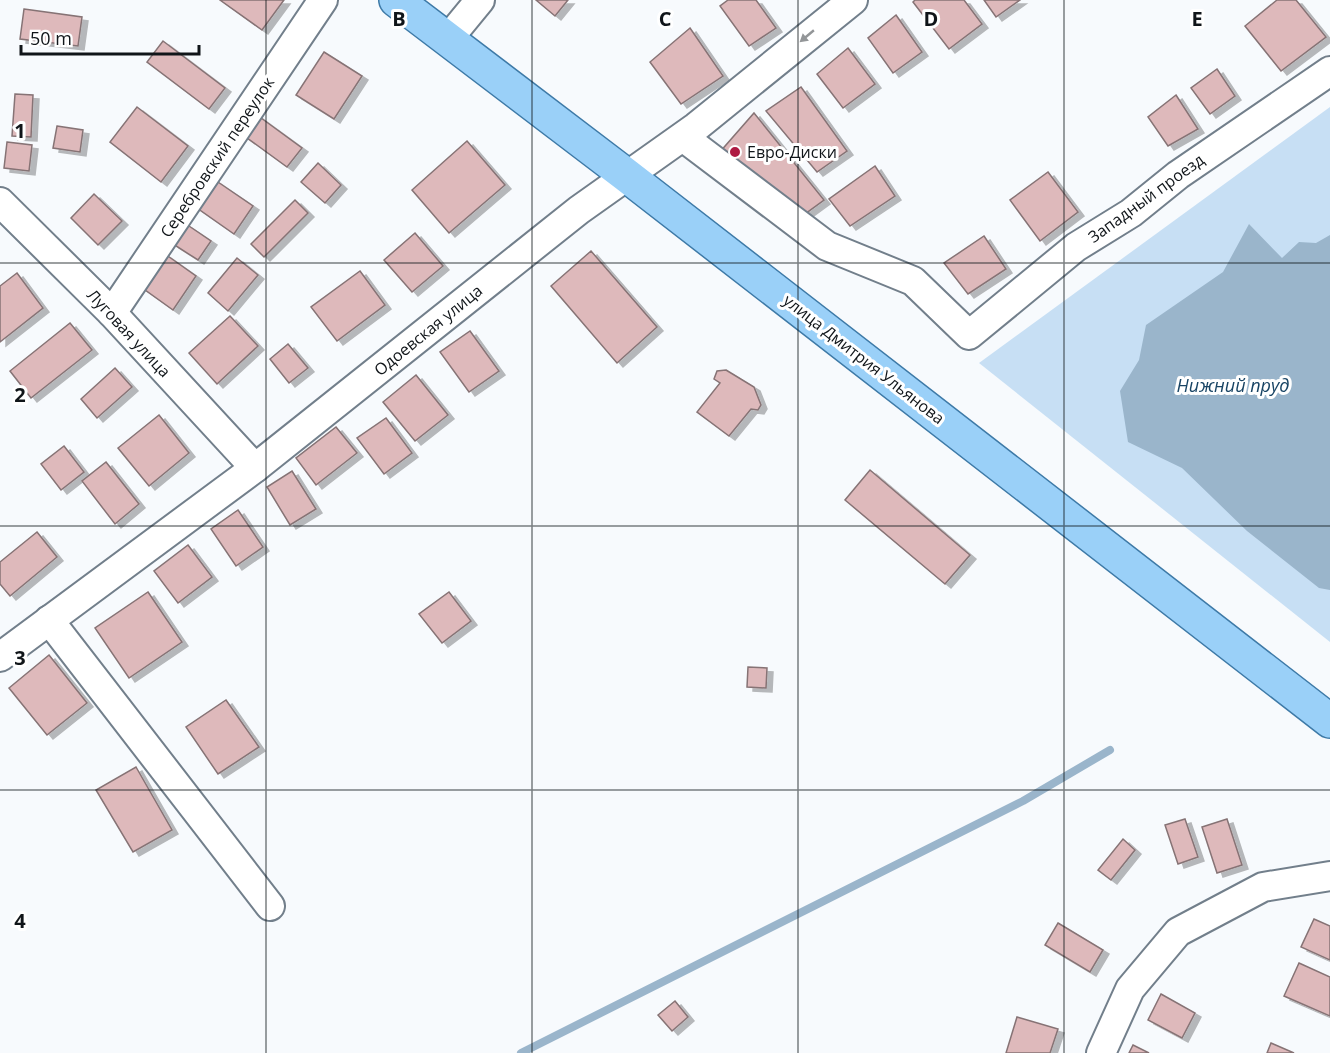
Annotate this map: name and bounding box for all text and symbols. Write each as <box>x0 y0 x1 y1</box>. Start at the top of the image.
text: B <box>392 5 406 32</box>
text: C <box>659 5 672 32</box>
text: D <box>924 5 938 32</box>
text: E <box>1191 5 1203 32</box>
scale bar <box>21 18 200 56</box>
text: 50 m <box>30 26 72 50</box>
one-way arrow <box>800 29 815 42</box>
street label: Серебровский переулок <box>155 72 279 242</box>
text: 1 <box>14 117 26 144</box>
place label: Евро-Диски <box>747 141 837 163</box>
marker: Евро-Диски <box>728 145 742 159</box>
street label: Западный проезд <box>1084 148 1208 248</box>
street label: Одоевская улица <box>369 279 487 381</box>
street label: Луговая улица <box>82 284 176 382</box>
street label: улица Дмитрия Ульянова <box>779 289 949 429</box>
water label: Нижний пруд <box>1177 373 1289 397</box>
text: 2 <box>14 381 26 408</box>
text: 3 <box>14 644 26 671</box>
text: 4 <box>14 907 26 934</box>

